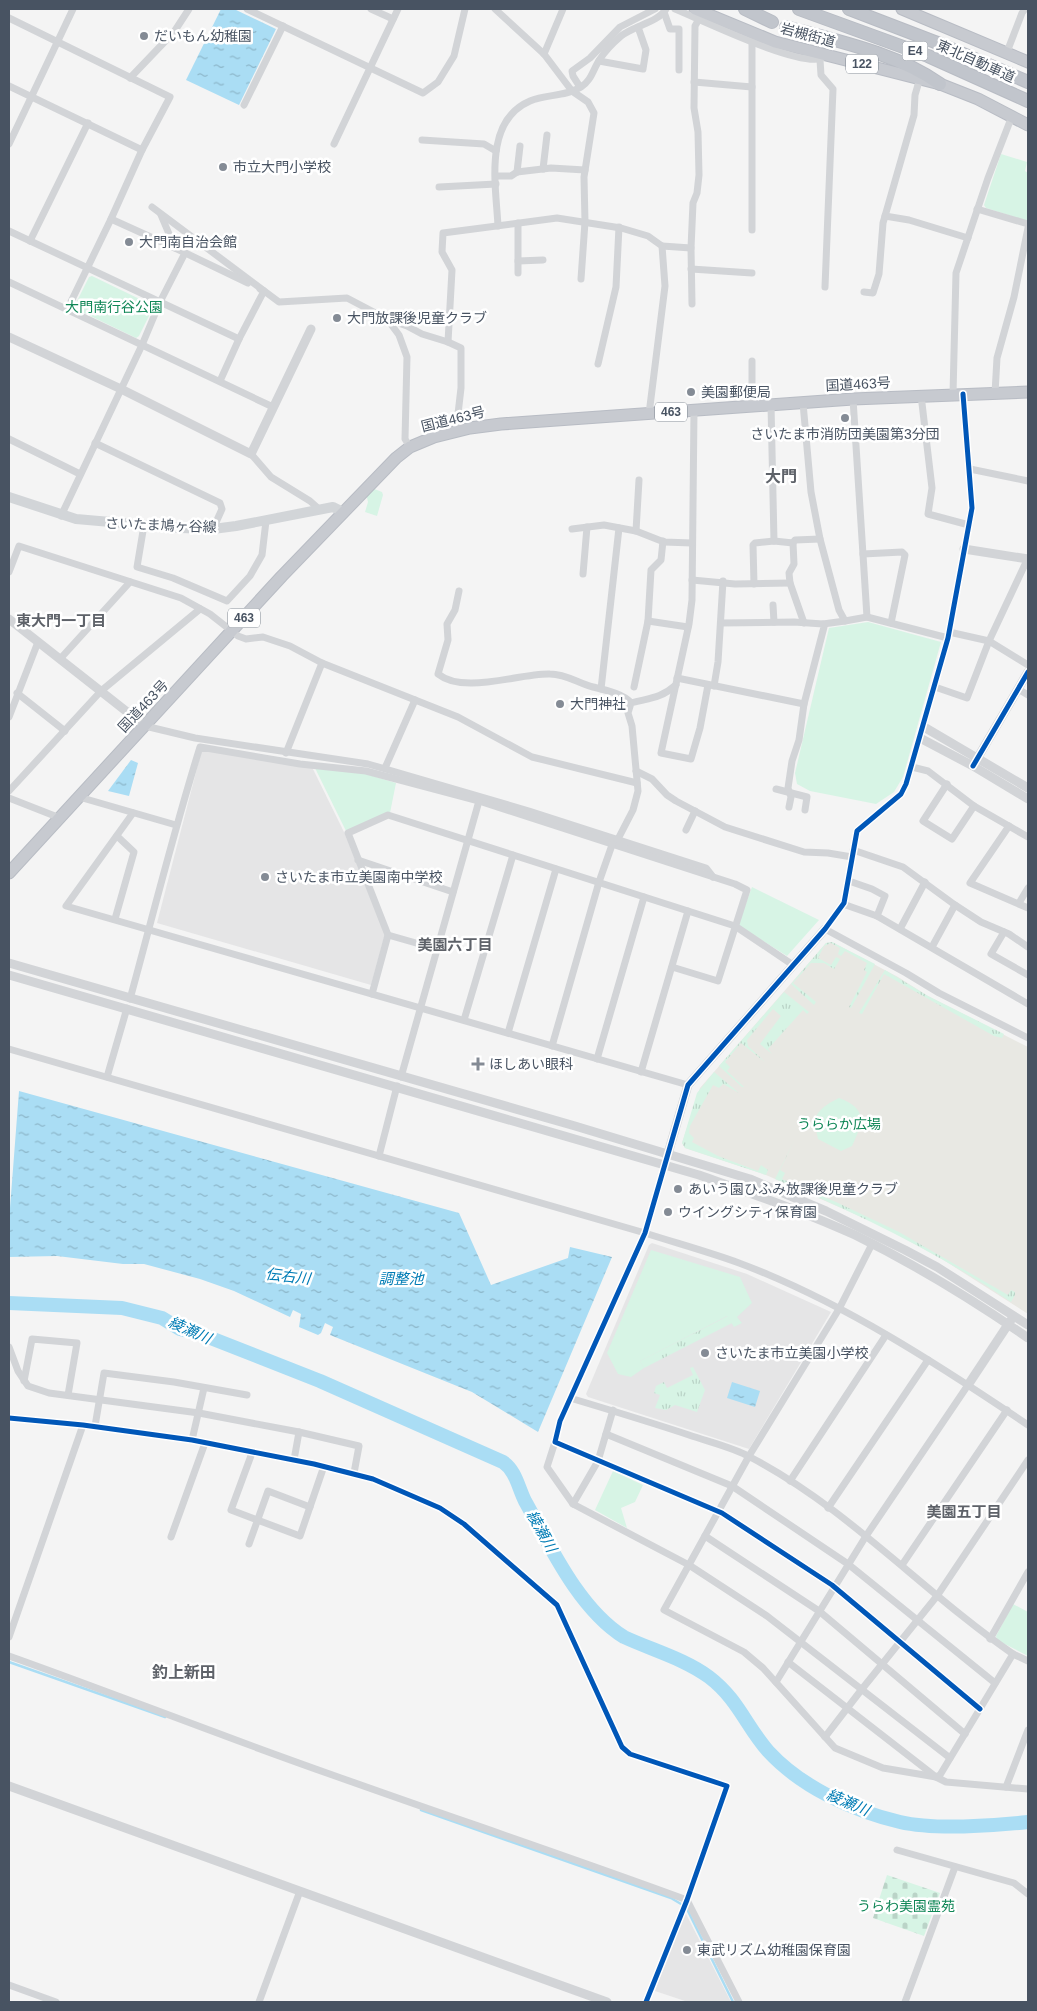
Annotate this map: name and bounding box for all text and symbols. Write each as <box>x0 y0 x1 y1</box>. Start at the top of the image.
street label: 岩槻街道 <box>779 20 837 50</box>
place label: だいもん幼稚園 <box>154 28 252 44</box>
marker: だいもん幼稚園 <box>138 30 150 42</box>
street label: 東北自動車道 <box>934 37 1018 85</box>
road number: E4 <box>902 41 928 60</box>
road number: 122 <box>846 54 878 74</box>
place label: 市立大門小学校 <box>233 159 331 175</box>
marker: 市立大門小学校 <box>217 161 229 173</box>
place label: 大門南自治会館 <box>139 234 237 250</box>
marker: 大門南自治会館 <box>123 236 135 248</box>
park label: 大門南行谷公園 <box>65 299 163 315</box>
place label: 大門放課後児童クラブ <box>347 310 487 326</box>
marker: 大門放課後児童クラブ <box>331 312 343 324</box>
street label: 国道463号 <box>825 374 891 394</box>
place label: 美園郵便局 <box>701 384 771 400</box>
marker: 美園郵便局 <box>685 386 697 398</box>
road number: 463 <box>655 402 687 422</box>
street label: 国道463号 <box>419 403 487 435</box>
marker: さいたま市消防団美園第3分団 <box>839 412 851 424</box>
place label: さいたま市消防団美園第3分団 <box>750 426 940 442</box>
district label: 大門 <box>765 468 797 485</box>
street label: さいたま鳩ヶ谷線 <box>105 515 217 535</box>
road number: 463 <box>228 608 260 628</box>
district label: 東大門一丁目 <box>16 612 106 629</box>
street label: 国道463号 <box>115 677 171 735</box>
place label: 大門神社 <box>570 696 626 712</box>
marker: 大門神社 <box>554 698 566 710</box>
place label: さいたま市立美園南中学校 <box>275 869 443 885</box>
marker: さいたま市立美園南中学校 <box>259 871 271 883</box>
district label: 美園六丁目 <box>417 936 493 953</box>
place label: ほしあい眼科 <box>489 1056 573 1072</box>
marker: ほしあい眼科 <box>471 1057 485 1071</box>
park label: うららか広場 <box>797 1116 881 1132</box>
place label: あいう園ひふみ放課後児童クラブ <box>688 1181 898 1197</box>
marker: あいう園ひふみ放課後児童クラブ <box>672 1183 684 1195</box>
place label: ウイングシティ保育園 <box>678 1204 817 1220</box>
marker: ウイングシティ保育園 <box>662 1206 674 1218</box>
water label: 伝右川 <box>265 1265 313 1287</box>
water label: 調整池 <box>378 1270 425 1287</box>
water label: 綾瀬川 <box>166 1313 216 1348</box>
place label: さいたま市立美園小学校 <box>715 1345 869 1361</box>
marker: さいたま市立美園小学校 <box>699 1347 711 1359</box>
district label: 美園五丁目 <box>926 1503 1002 1520</box>
water label: 綾瀬川 <box>524 1507 561 1557</box>
district label: 釣上新田 <box>152 1664 216 1681</box>
water label: 綾瀬川 <box>824 1785 874 1819</box>
park label: うらわ美園霊苑 <box>857 1898 955 1914</box>
place label: 東武リズム幼稚園保育園 <box>697 1942 851 1958</box>
marker: 東武リズム幼稚園保育園 <box>681 1944 693 1956</box>

